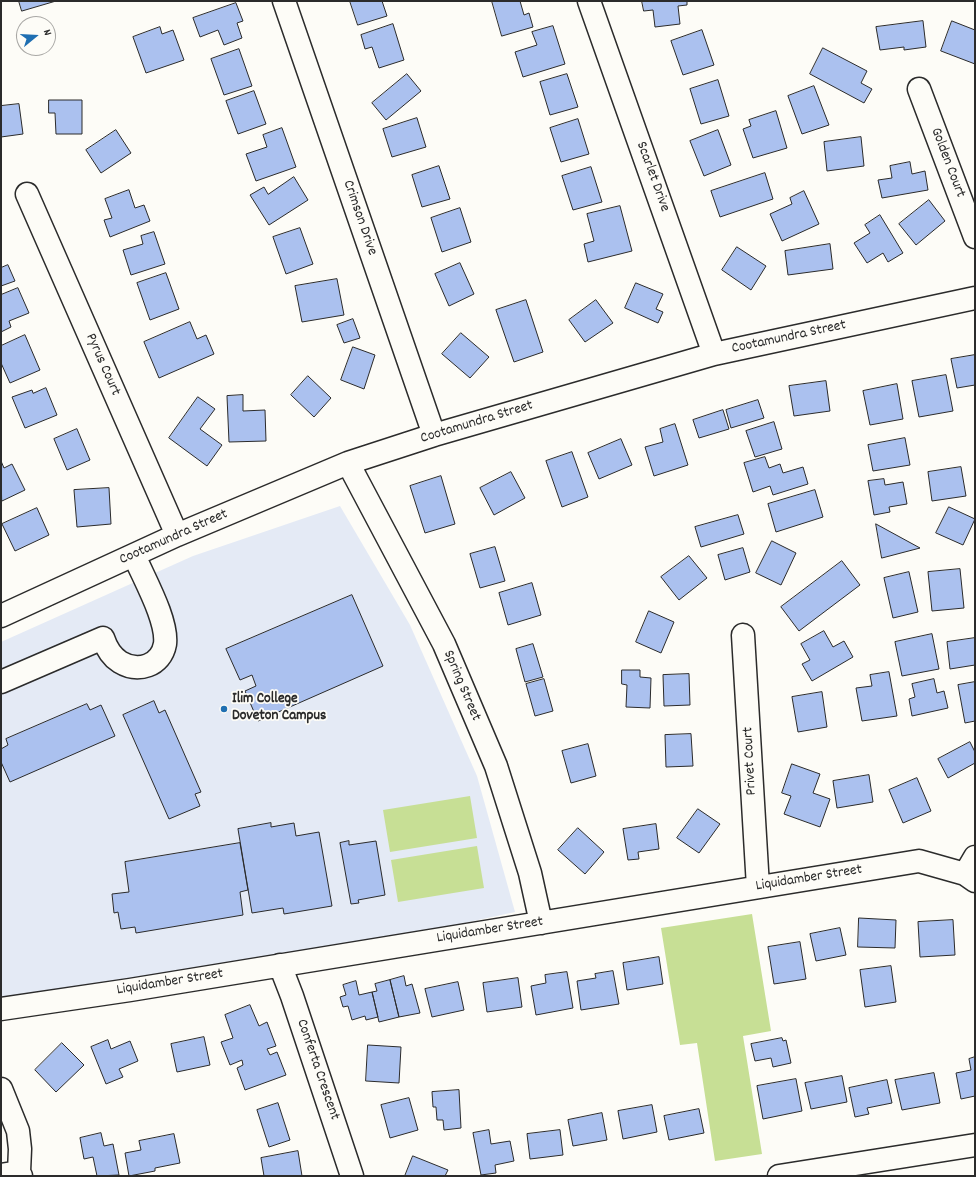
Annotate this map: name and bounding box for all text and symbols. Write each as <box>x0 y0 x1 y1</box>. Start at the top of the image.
north arrow <box>16 16 56 56</box>
text: N <box>38 28 55 38</box>
street label: Golden Court <box>925 125 969 201</box>
street label: Scarlet Drive <box>631 139 673 215</box>
street label: Crimson Drive <box>338 178 380 258</box>
street label: Cootamundra Street <box>730 317 848 359</box>
street label: Pyrus Court <box>80 331 124 399</box>
street label: Cootamundra Street <box>419 397 535 449</box>
street label: Cootamundra Street <box>117 506 231 570</box>
street label: Spring Street <box>438 648 484 724</box>
place label: Ilim College Doveton Campus <box>232 691 326 726</box>
marker: Ilim College Doveton Campus <box>219 704 229 714</box>
street label: Privet Court <box>740 726 762 796</box>
street label: Liquidamber Street <box>754 862 864 896</box>
street label: Liquidamber Street <box>435 914 545 948</box>
street label: Liquidamber Street <box>115 966 225 1000</box>
street label: Conferta Crescent <box>291 1017 343 1123</box>

